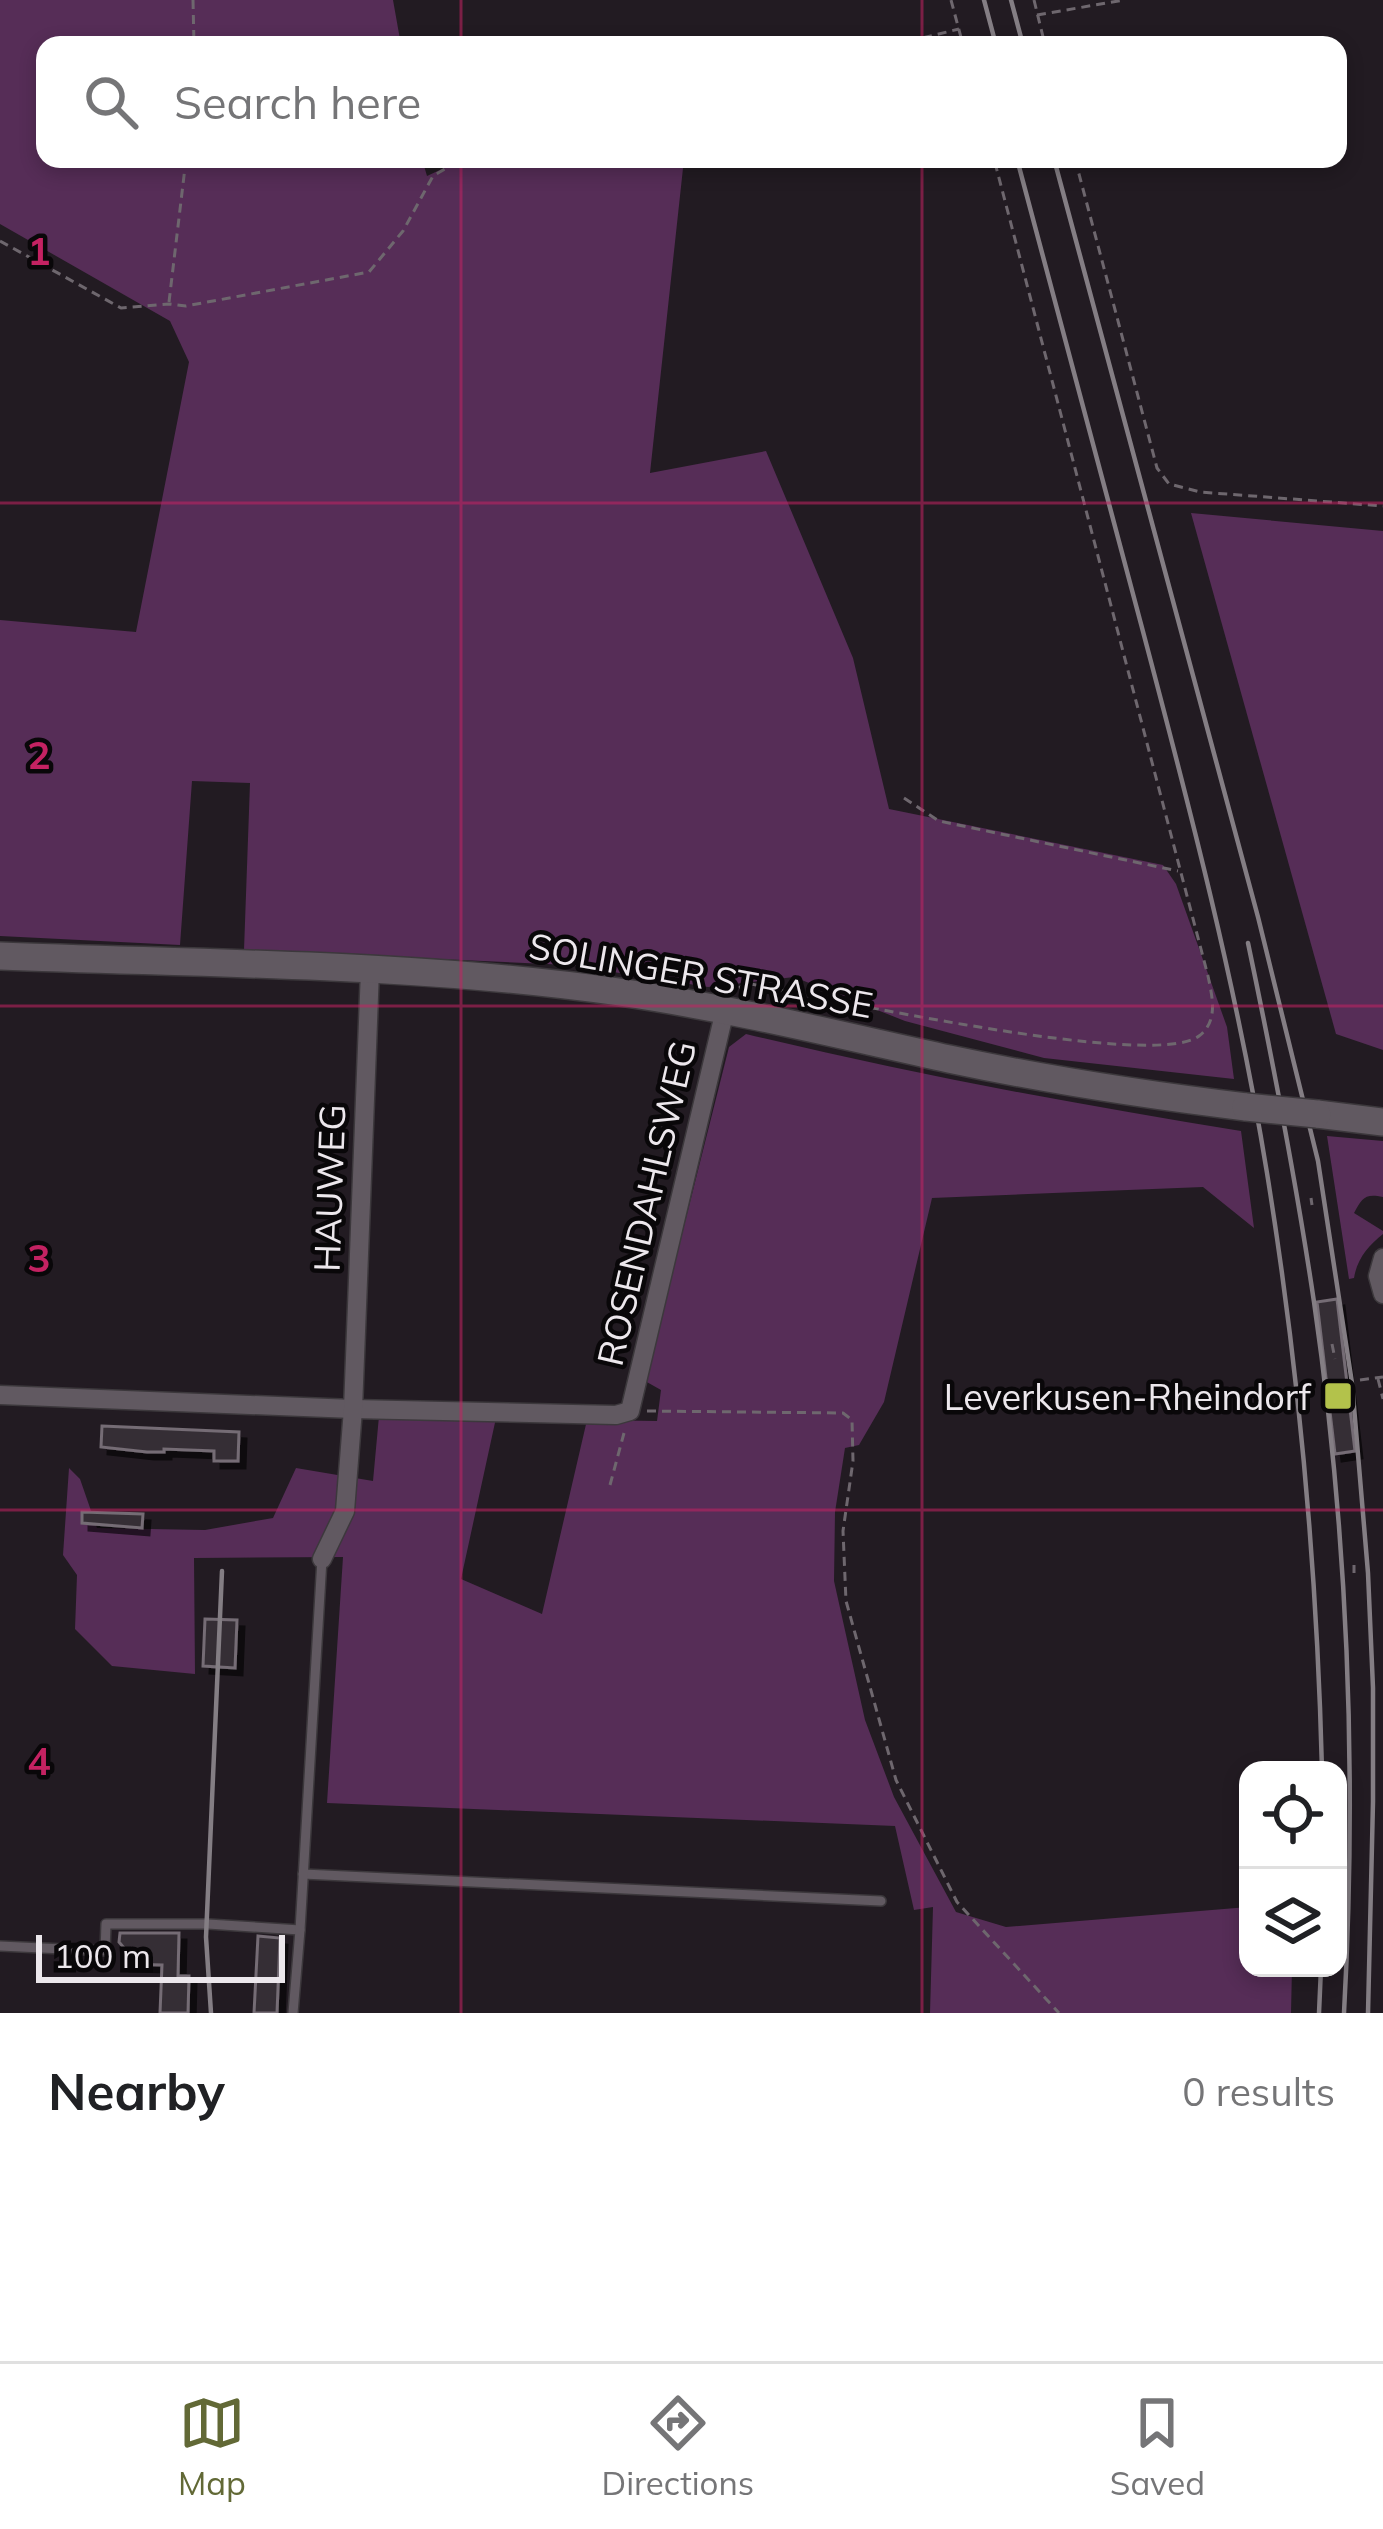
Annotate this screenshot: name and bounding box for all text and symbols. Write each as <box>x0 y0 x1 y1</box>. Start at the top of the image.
search box <box>36 36 1347 168</box>
icon: search <box>78 69 144 135</box>
text: Search here <box>174 74 421 130</box>
text: 1 <box>27 226 51 275</box>
text: 2 <box>27 730 51 779</box>
street label: SOLINGER STRASSE <box>526 923 876 1027</box>
street label: ROSENDAHLSWEG <box>587 1036 705 1370</box>
street label: HAUWEG <box>304 1103 354 1273</box>
text: 3 <box>27 1233 51 1282</box>
place label: Leverkusen-Rheindorf <box>944 1374 1312 1419</box>
marker: Leverkusen-Rheindorf <box>1322 1380 1354 1412</box>
text: 4 <box>27 1736 51 1785</box>
map controls <box>1239 1761 1347 1977</box>
button: locate <box>1239 1761 1347 1869</box>
button: layers <box>1239 1869 1347 1977</box>
scale bar <box>36 1929 285 1982</box>
text: 100 m <box>54 1935 151 1976</box>
text: Nearby <box>48 2059 225 2123</box>
text: 0 results <box>1182 2067 1335 2116</box>
tab: Map <box>178 2390 246 2503</box>
tab: Directions <box>602 2390 754 2503</box>
tab: Saved <box>1110 2390 1205 2503</box>

